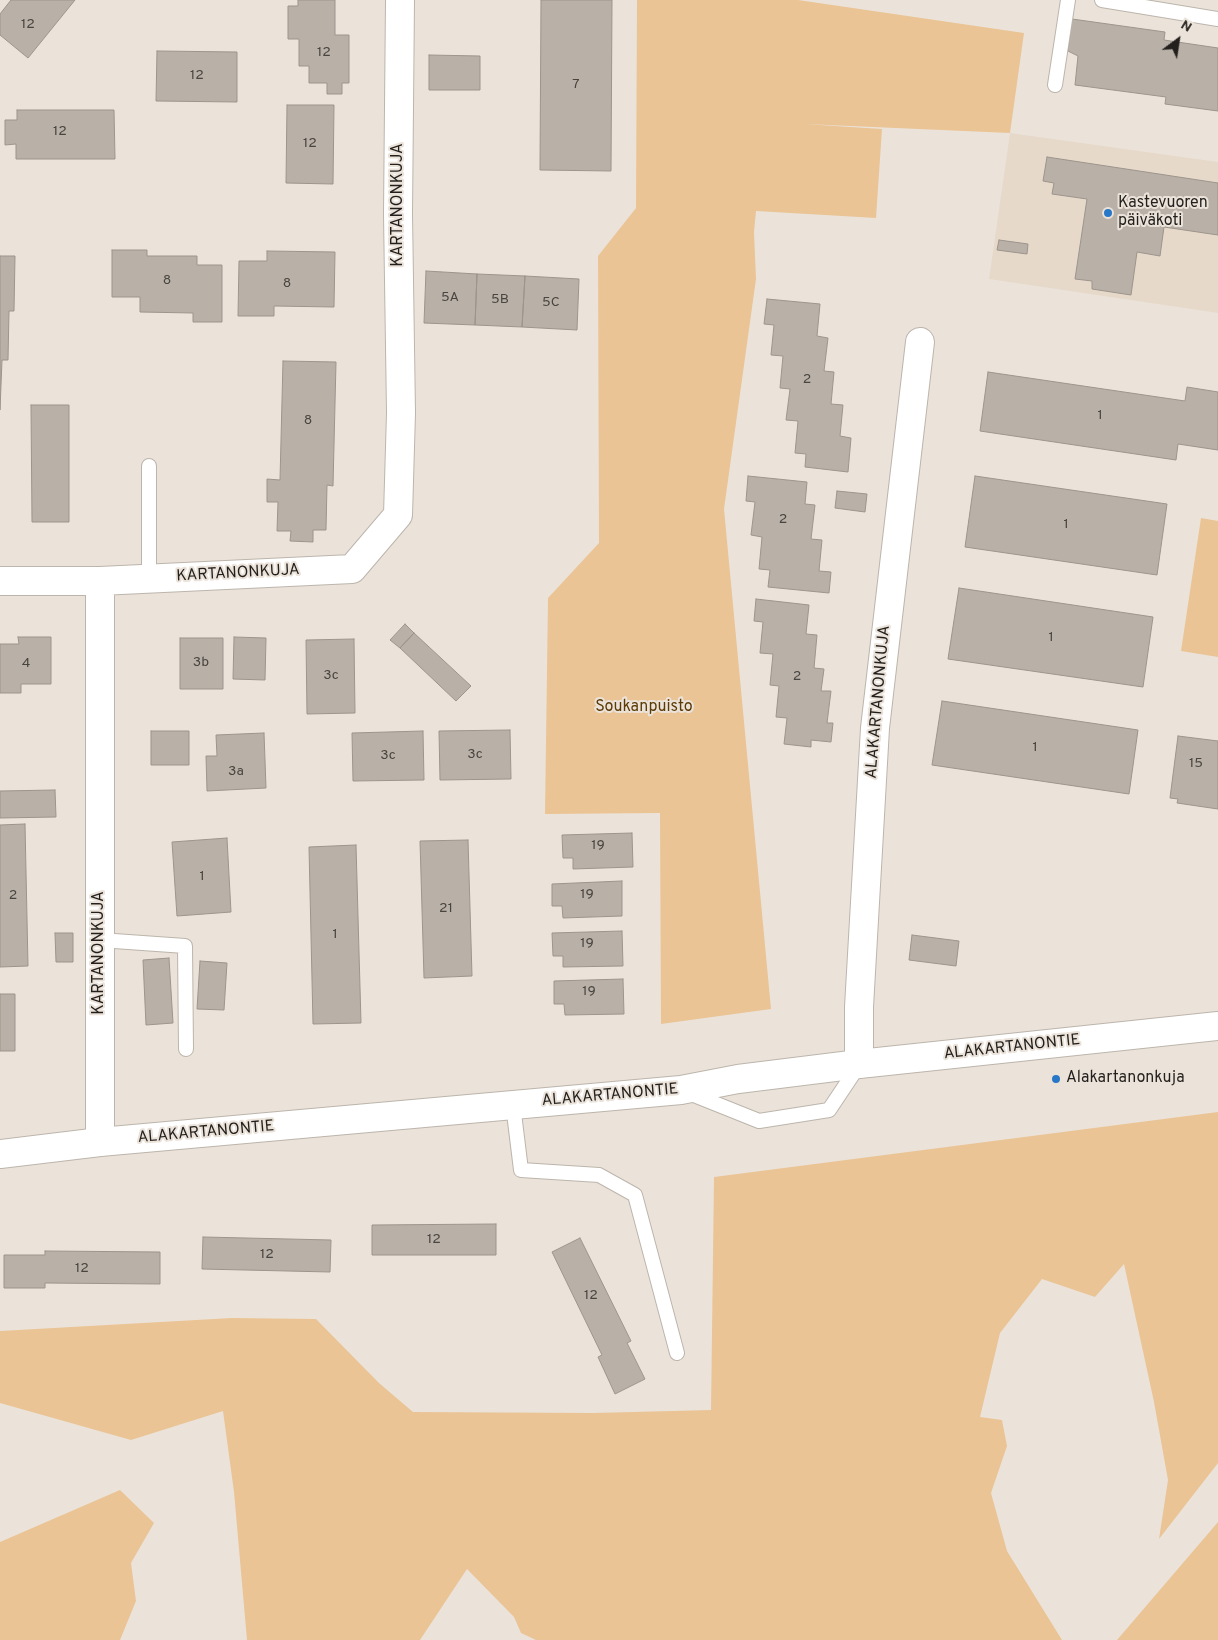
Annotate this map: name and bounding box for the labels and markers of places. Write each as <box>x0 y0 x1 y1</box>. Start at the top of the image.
place label: Kastevuoren päiväkoti <box>1118 194 1208 232</box>
marker: Kastevuoren päiväkoti <box>1102 207 1114 219</box>
place label: Alakartanonkuja <box>1066 1069 1185 1089</box>
marker: Alakartanonkuja <box>1050 1073 1062 1085</box>

